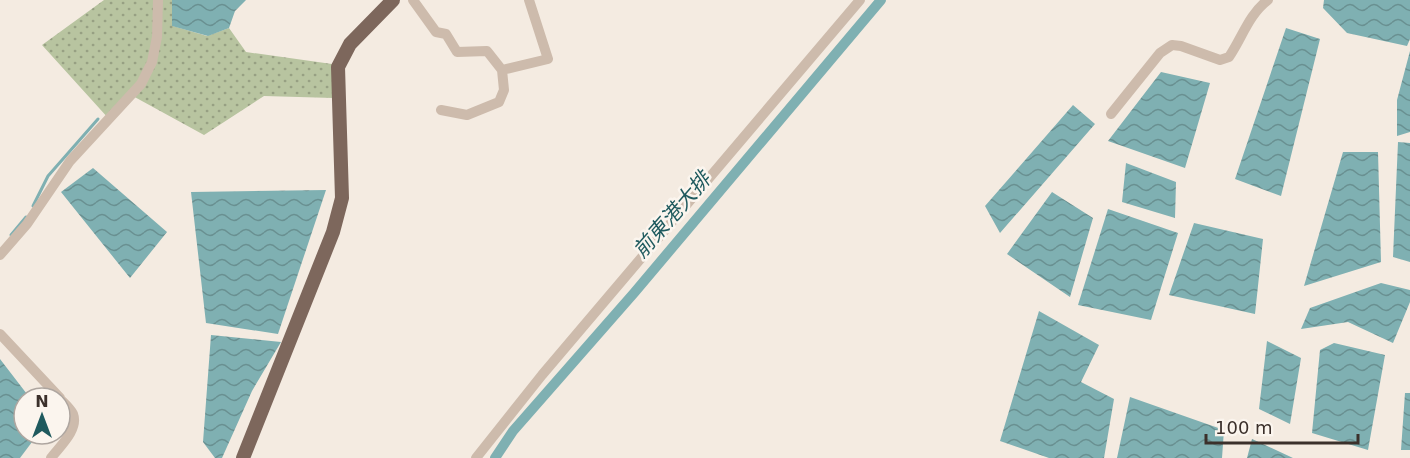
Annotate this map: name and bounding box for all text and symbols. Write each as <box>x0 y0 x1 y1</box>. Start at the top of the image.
water label: 前東港大排 <box>629 165 717 262</box>
north arrow <box>12 386 72 446</box>
text: N <box>35 392 49 411</box>
scale bar <box>1206 407 1358 445</box>
text: 100 m <box>1215 417 1273 438</box>

